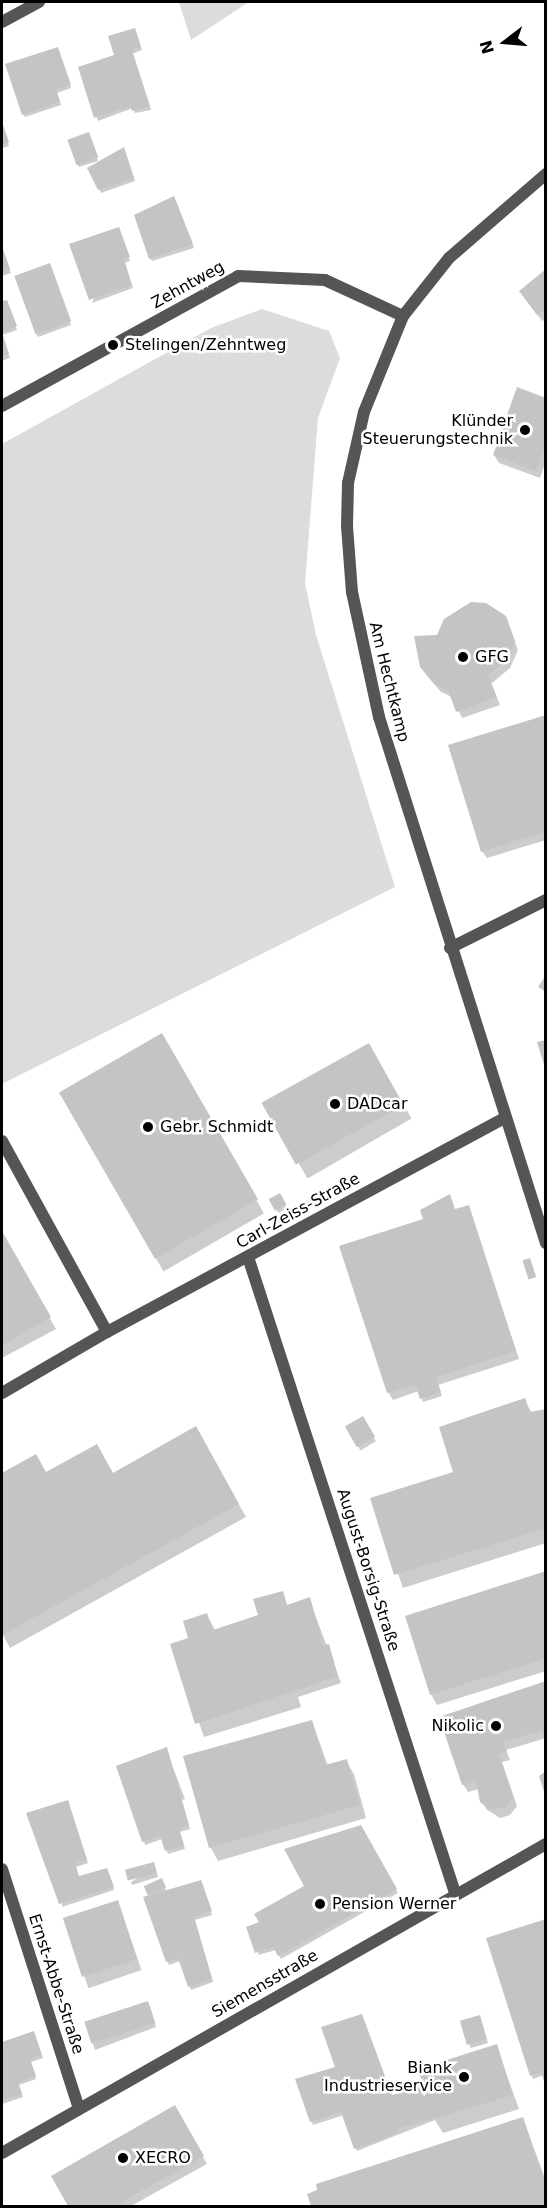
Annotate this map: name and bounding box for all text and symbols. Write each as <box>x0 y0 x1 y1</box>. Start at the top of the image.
north arrow <box>475 12 535 72</box>
text: N <box>476 38 498 56</box>
street label: Zehntweg <box>148 257 228 313</box>
place label: Stelingen/Zehntweg <box>125 335 286 355</box>
marker: Stelingen/Zehntweg <box>106 338 120 352</box>
place label: Klünder Steuerungstechnik <box>362 411 513 449</box>
marker: Klünder Steuerungstechnik <box>518 423 532 437</box>
street label: Am Hechtkamp <box>365 620 413 744</box>
place label: GFG <box>475 647 509 667</box>
marker: GFG <box>456 650 470 664</box>
place label: DADcar <box>347 1094 407 1114</box>
marker: DADcar <box>328 1097 342 1111</box>
place label: Gebr. Schmidt <box>160 1117 273 1137</box>
marker: Gebr. Schmidt <box>141 1120 155 1134</box>
street label: Carl-Zeiss-Straße <box>233 1169 363 1253</box>
street label: August-Borsig-Straße <box>333 1486 403 1654</box>
place label: Nikolic <box>431 1716 484 1736</box>
marker: Nikolic <box>489 1719 503 1733</box>
place label: Pension Werner <box>332 1894 456 1914</box>
marker: Pension Werner <box>313 1897 327 1911</box>
street label: Ernst-Abbe-Straße <box>24 1912 88 2056</box>
street label: Siemensstraße <box>209 1946 321 2022</box>
place label: Biank Industrieservice <box>324 2058 452 2096</box>
marker: Biank Industrieservice <box>457 2070 471 2084</box>
place label: XECRO <box>135 2148 191 2168</box>
marker: XECRO <box>116 2151 130 2165</box>

